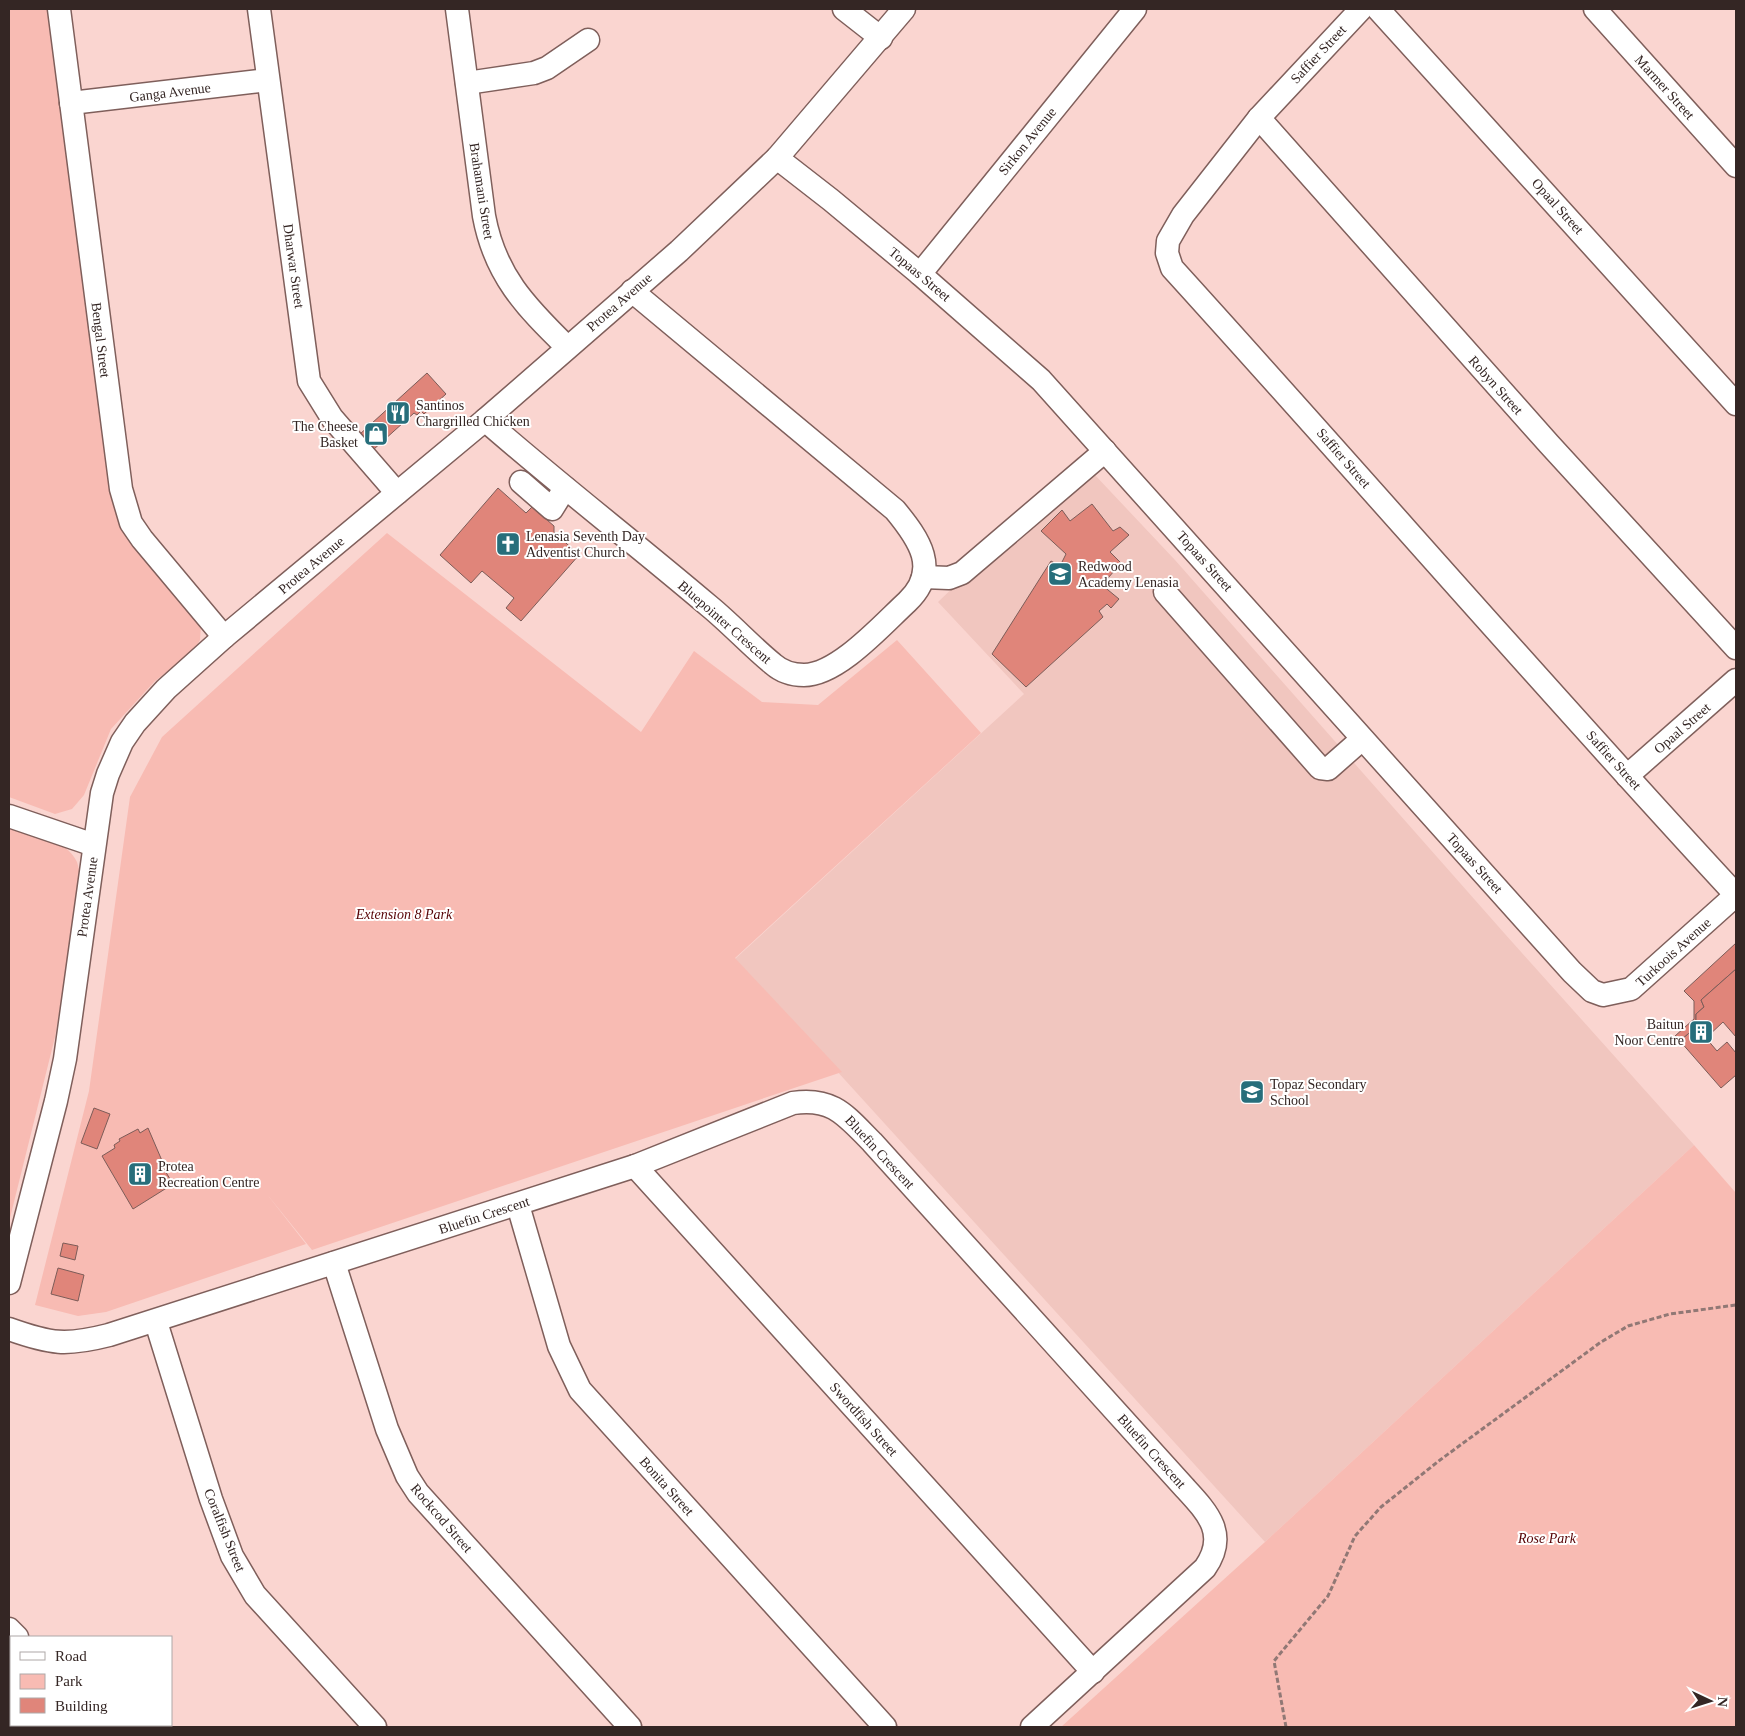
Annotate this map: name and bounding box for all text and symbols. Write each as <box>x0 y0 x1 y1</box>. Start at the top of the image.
street label: Saffier Street <box>1288 22 1349 87</box>
street label: Marmer Street <box>1632 52 1697 123</box>
street label: Ganga Avenue <box>129 80 212 105</box>
street label: Sirkon Avenue <box>996 105 1059 178</box>
street label: Brahamani Street <box>466 142 497 241</box>
street label: Opaal Street <box>1529 175 1587 237</box>
street label: Dharwar Street <box>280 223 307 309</box>
street label: Topaas Street <box>886 244 954 304</box>
street label: Protea Avenue <box>584 270 655 335</box>
street label: Bengal Street <box>88 302 113 379</box>
street label: Robyn Street <box>1465 353 1526 418</box>
place label: Santinos Chargrilled Chicken <box>416 398 530 429</box>
restaurant icon: Santinos Chargrilled Chicken <box>385 400 411 426</box>
place label: The Cheese Basket <box>292 419 358 450</box>
shop icon: The Cheese Basket <box>363 421 389 447</box>
street label: Saffier Street <box>1314 425 1374 491</box>
street label: Topaas Street <box>1174 528 1236 595</box>
place label: Lenasia Seventh Day Adventist Church <box>526 529 645 560</box>
church icon: Lenasia Seventh Day Adventist Church <box>495 531 521 557</box>
street label: Protea Avenue <box>275 534 347 597</box>
place label: Redwood Academy Lenasia <box>1078 559 1179 590</box>
school or university icon: Redwood Academy Lenasia <box>1047 561 1073 587</box>
street label: Bluepointer Crescent <box>675 578 774 667</box>
street label: Opaal Street <box>1651 700 1714 757</box>
street label: Saffier Street <box>1583 728 1644 793</box>
street label: Topaas Street <box>1444 830 1506 897</box>
street label: Protea Avenue <box>74 856 101 938</box>
park label: Extension 8 Park <box>355 907 453 922</box>
street label: Turkoois Avenue <box>1633 915 1714 990</box>
place label: Baitun Noor Centre <box>1614 1017 1684 1048</box>
building icon: Baitun Noor Centre <box>1688 1019 1714 1045</box>
place label: Topaz Secondary School <box>1270 1077 1367 1108</box>
school or university icon: Topaz Secondary School <box>1239 1079 1265 1105</box>
street label: Bluefin Crescent <box>842 1113 917 1192</box>
place label: Protea Recreation Centre <box>158 1159 259 1190</box>
building icon: Protea Recreation Centre <box>127 1161 153 1187</box>
street label: Bluefin Crescent <box>437 1194 531 1237</box>
street label: Swordfish Street <box>827 1379 901 1459</box>
street label: Bluefin Crescent <box>1114 1411 1189 1492</box>
street label: Bonita Street <box>636 1454 697 1519</box>
street label: Rockcod Street <box>408 1481 476 1556</box>
street label: Coralfish Street <box>201 1486 248 1574</box>
park label: Rose Park <box>1517 1531 1577 1546</box>
legend <box>10 1636 172 1726</box>
text: Road <box>55 1648 87 1664</box>
text: Park <box>55 1673 83 1689</box>
north arrow <box>1685 1676 1735 1726</box>
text: N <box>1715 1696 1730 1707</box>
text: Building <box>55 1698 108 1714</box>

